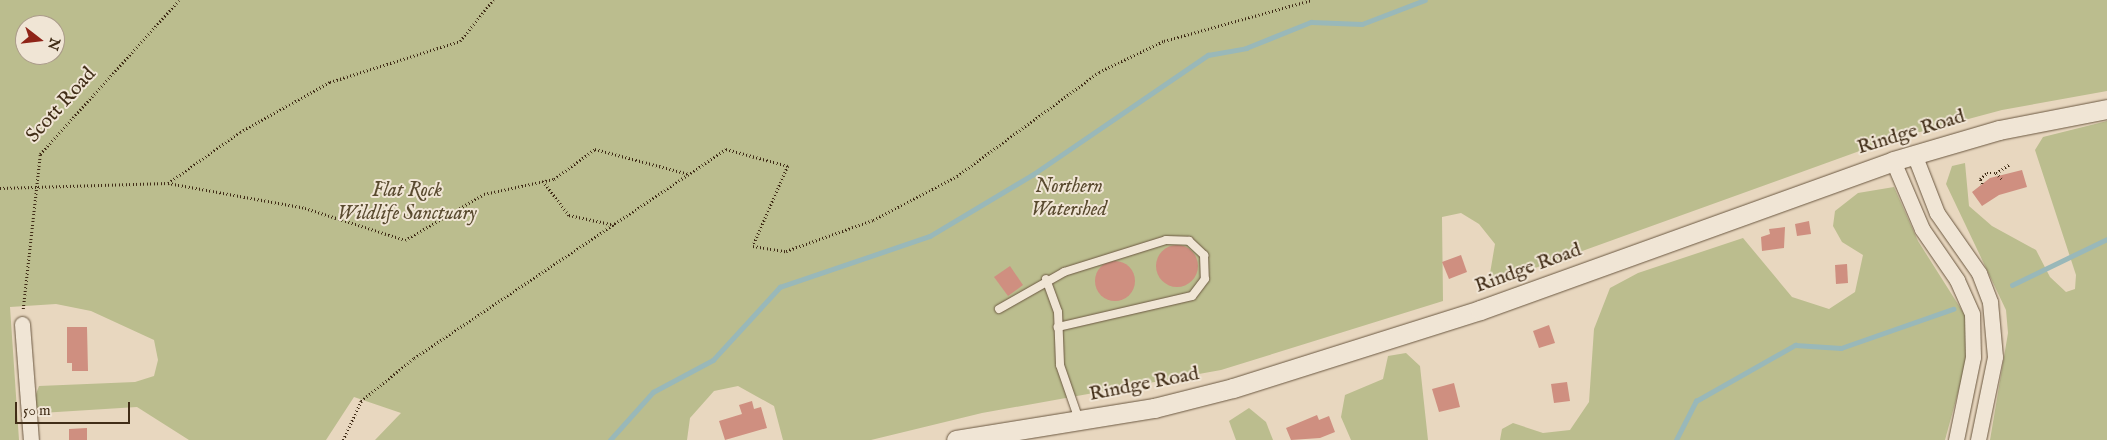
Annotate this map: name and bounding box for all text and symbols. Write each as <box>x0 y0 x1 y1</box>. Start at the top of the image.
north arrow <box>15 15 65 65</box>
text: N <box>43 36 64 52</box>
street label: Scott Road <box>21 62 101 148</box>
street label: Rindge Road <box>1854 104 1968 160</box>
park label: Northern Watershed <box>1031 175 1107 222</box>
park label: Flat Rock Wildlife Sanctuary <box>337 178 477 225</box>
street label: Rindge Road <box>1472 238 1584 298</box>
street label: Rindge Road <box>1087 362 1201 406</box>
scale bar <box>18 392 132 424</box>
text: 50 m <box>23 401 51 420</box>

